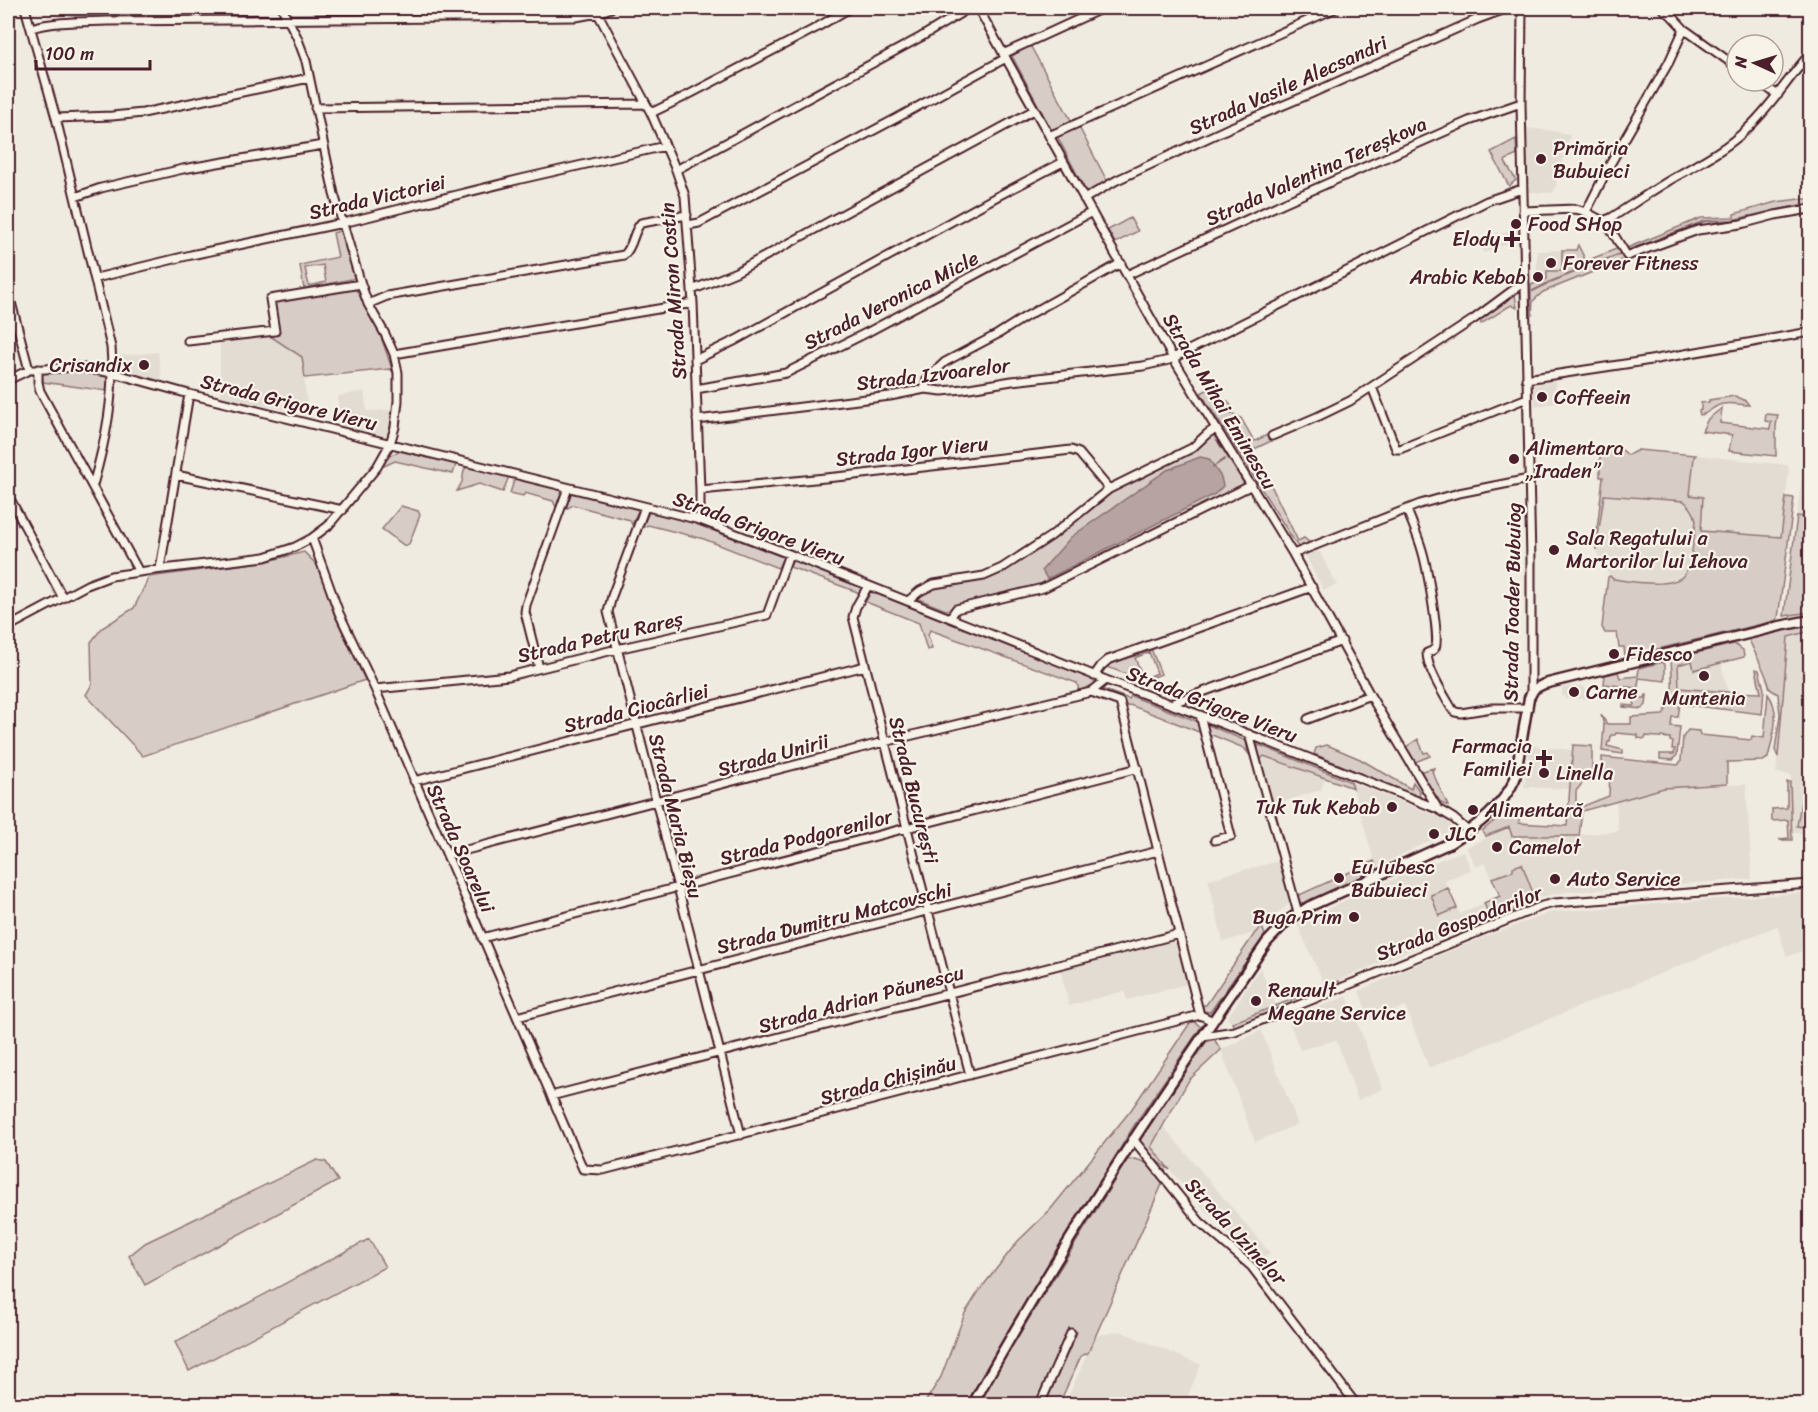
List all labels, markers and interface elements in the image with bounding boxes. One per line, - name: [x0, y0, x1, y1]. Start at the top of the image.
- street label: Strada Vasile Alecsandri: [1183, 25, 1395, 145]
- scale bar: [36, 33, 150, 71]
- north arrow: [1725, 33, 1785, 93]
- text: 100 m: [45, 38, 94, 70]
- text: N: [1726, 55, 1755, 70]
- street label: Strada Valentina Tereșkova: [1200, 107, 1433, 236]
- place label: Primăria Bubuieci: [1553, 131, 1631, 189]
- marker: Primăria Bubuieci: [1534, 152, 1548, 166]
- street label: Strada Victoriei: [305, 164, 450, 230]
- street label: Strada Miron Costin: [650, 201, 697, 381]
- place label: Food SHop: [1528, 207, 1623, 242]
- marker: Food SHop: [1509, 217, 1523, 231]
- place label: Elody: [1452, 222, 1501, 257]
- marker: Elody: [1505, 232, 1519, 246]
- street label: Strada Veronica Micle: [797, 241, 985, 360]
- place label: Forever Fitness: [1563, 246, 1699, 281]
- marker: Forever Fitness: [1544, 256, 1558, 270]
- place label: Arabic Kebab: [1409, 260, 1526, 295]
- marker: Arabic Kebab: [1531, 270, 1545, 284]
- street label: Strada Mihai Eminescu: [1153, 306, 1287, 497]
- place label: Crisandix: [49, 348, 133, 383]
- street label: Strada Izvoarelor: [854, 348, 1014, 401]
- marker: Crisandix: [137, 358, 151, 372]
- street label: Strada Grigore Vieru: [197, 364, 381, 441]
- place label: Coffeein: [1554, 380, 1631, 415]
- marker: Coffeein: [1535, 390, 1549, 404]
- street label: Strada Igor Vieru: [834, 426, 990, 477]
- place label: Alimentara „Iraden”: [1525, 431, 1624, 489]
- marker: Alimentara „Iraden”: [1507, 452, 1521, 466]
- street label: Strada Grigore Vieru: [668, 481, 850, 576]
- street label: Strada Toader Bubuiog: [1493, 502, 1532, 702]
- place label: Sala Regatului a Martorilor lui Iehova: [1566, 521, 1748, 579]
- marker: Sala Regatului a Martorilor lui Iehova: [1547, 543, 1561, 557]
- street label: Strada Petru Rareș: [514, 601, 687, 674]
- place label: Fidesco: [1626, 637, 1692, 672]
- marker: Fidesco: [1607, 647, 1621, 661]
- street label: Strada Grigore Vieru: [1121, 656, 1303, 753]
- marker: Muntenia: [1697, 669, 1711, 683]
- street label: Strada Ciocârliei: [560, 673, 714, 743]
- place label: Carne: [1586, 675, 1638, 710]
- place label: Muntenia: [1662, 681, 1746, 716]
- marker: Carne: [1567, 685, 1581, 699]
- street label: Strada București: [878, 713, 949, 868]
- street label: Strada Unirii: [713, 723, 834, 787]
- place label: Farmacia Familiei: [1452, 729, 1533, 787]
- street label: Strada Maria Bieșu: [638, 730, 713, 903]
- marker: Farmacia Familiei: [1537, 751, 1551, 765]
- place label: Linella: [1556, 756, 1613, 791]
- marker: Linella: [1537, 766, 1551, 780]
- street label: Strada Soarelui: [416, 778, 505, 920]
- place label: Tuk Tuk Kebab: [1255, 790, 1380, 825]
- place label: Alimentară: [1484, 793, 1584, 828]
- street label: Strada Podgorenilor: [716, 799, 897, 876]
- marker: Tuk Tuk Kebab: [1385, 800, 1399, 814]
- marker: Alimentară: [1466, 803, 1480, 817]
- place label: JLC: [1445, 817, 1477, 852]
- marker: JLC: [1427, 827, 1441, 841]
- place label: Camelot: [1509, 830, 1582, 865]
- marker: Camelot: [1490, 840, 1504, 854]
- place label: Eu Iubesc Bubuieci: [1351, 850, 1435, 908]
- place label: Auto Service: [1566, 862, 1680, 897]
- marker: Eu Iubesc Bubuieci: [1332, 871, 1346, 885]
- street label: Strada Dumitru Matcovschi: [713, 872, 957, 965]
- marker: Auto Service: [1548, 872, 1562, 886]
- street label: Strada Gospodarilor: [1371, 875, 1548, 971]
- place label: Buga Prim: [1253, 900, 1342, 935]
- marker: Buga Prim: [1347, 910, 1361, 924]
- street label: Strada Adrian Păunescu: [754, 955, 968, 1044]
- place label: Renault Megane Service: [1268, 973, 1406, 1031]
- marker: Renault Megane Service: [1249, 994, 1263, 1008]
- street label: Strada Chișinău: [816, 1045, 961, 1116]
- street label: Strada Uzinelor: [1176, 1169, 1297, 1295]

